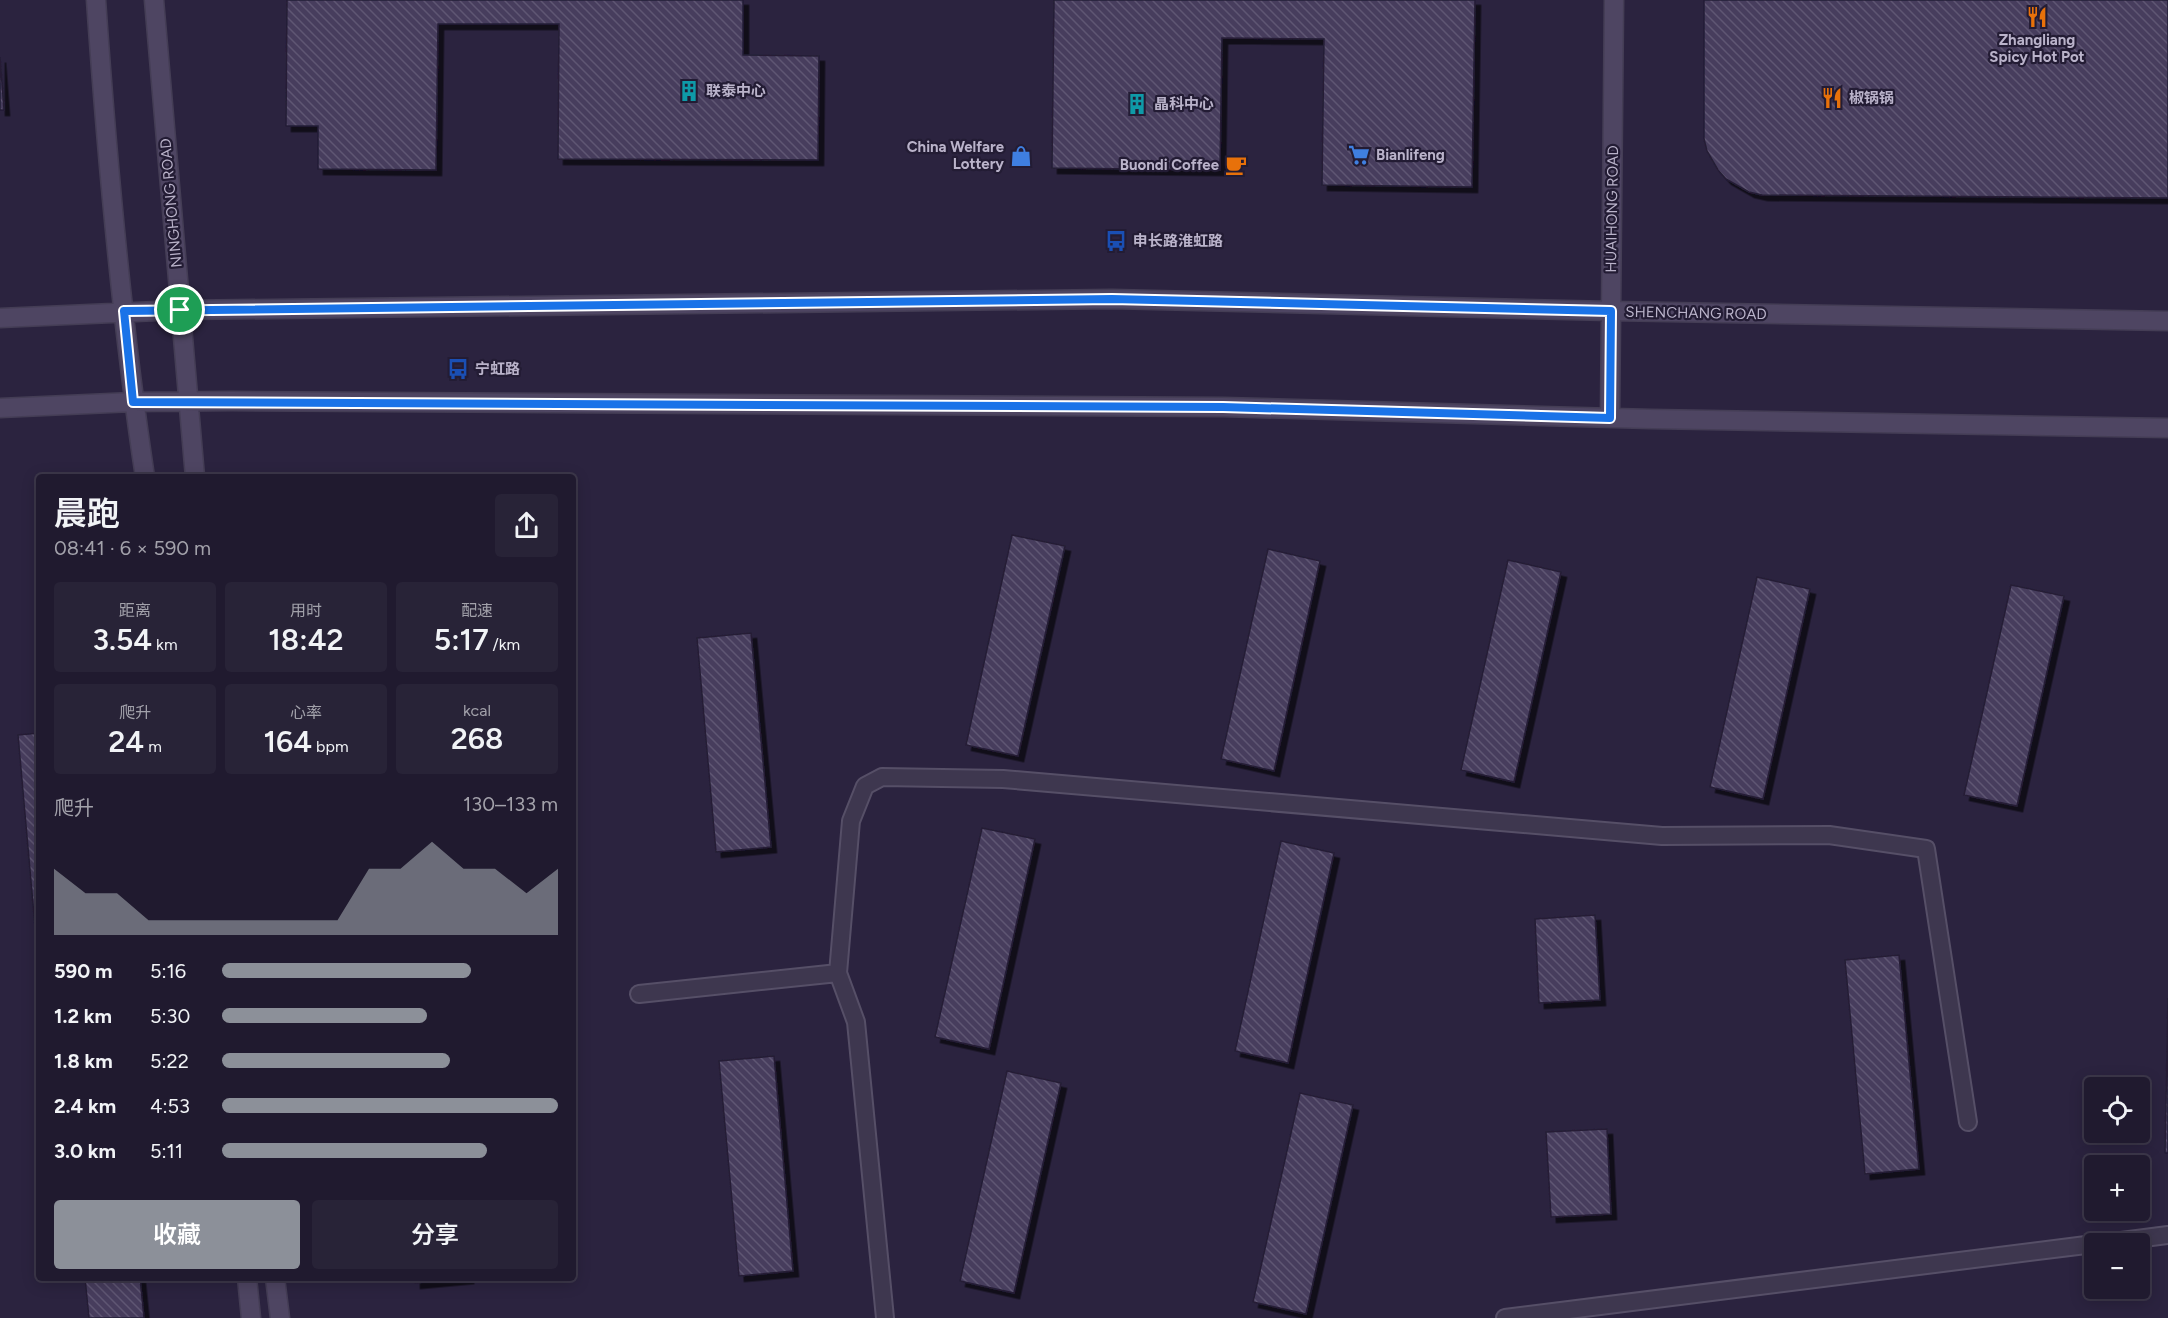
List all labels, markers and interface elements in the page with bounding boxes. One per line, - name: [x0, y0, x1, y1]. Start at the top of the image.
- restaurant icon: Zhangliang Spicy Hot Pot: [2025, 5, 2049, 29]
- place label: Zhangliang Spicy Hot Pot: [1989, 31, 2085, 66]
- building icon: 联泰中心: [677, 79, 701, 103]
- place label: 联泰中心: [706, 82, 766, 100]
- restaurant icon: 椒锅锅: [1820, 86, 1844, 110]
- place label: 椒锅锅: [1849, 89, 1894, 107]
- building icon: 晶科中心: [1125, 92, 1149, 116]
- place label: 晶科中心: [1154, 95, 1214, 113]
- street label: NINGHONG ROAD: [156, 138, 186, 268]
- place label: China Welfare Lottery: [907, 138, 1005, 173]
- supermarket icon: Bianlifeng: [1347, 143, 1371, 167]
- shop icon: China Welfare Lottery: [1009, 144, 1033, 168]
- street label: HUAIHONG ROAD: [1602, 145, 1622, 273]
- place label: Bianlifeng: [1376, 146, 1445, 164]
- cafe icon: Buondi Coffee: [1224, 153, 1248, 177]
- place label: Buondi Coffee: [1120, 156, 1220, 174]
- bus stop icon: 申长路淮虹路: [1104, 229, 1128, 253]
- place label: 申长路淮虹路: [1133, 232, 1223, 250]
- pin: [154, 284, 205, 335]
- icon: arrive: [163, 293, 196, 326]
- street label: SHENCHANG ROAD: [1625, 303, 1767, 323]
- bus stop icon: 宁虹路: [446, 357, 470, 381]
- place label: 宁虹路: [475, 360, 520, 378]
- text: 晨跑: [54, 494, 120, 533]
- button: share: [495, 494, 558, 557]
- text: 08:41 · 6 × 590 m: [54, 536, 211, 560]
- text: 距离: [119, 601, 151, 620]
- text: 用时: [290, 601, 322, 620]
- text: 配速: [461, 601, 493, 620]
- text: 3.54: [93, 621, 152, 658]
- text: 18:42: [268, 621, 344, 658]
- text: 5:17: [434, 621, 489, 658]
- text: km: [152, 635, 178, 654]
- text: /km: [489, 635, 520, 654]
- text: kcal: [463, 701, 491, 720]
- text: 爬升: [119, 703, 151, 722]
- text: 心率: [290, 703, 322, 722]
- text: 268: [451, 720, 503, 757]
- text: 24: [108, 723, 144, 760]
- text: 164: [263, 723, 312, 760]
- text: m: [144, 737, 162, 756]
- text: bpm: [312, 737, 349, 756]
- text: 130–133 m: [463, 792, 558, 816]
- text: 爬升: [54, 796, 94, 820]
- text: 590 m: [54, 959, 112, 983]
- text: 5:16: [150, 959, 186, 983]
- text: 1.2 km: [54, 1004, 112, 1028]
- text: 5:30: [150, 1004, 190, 1028]
- text: 1.8 km: [54, 1049, 113, 1073]
- text: 5:22: [150, 1049, 189, 1073]
- map controls: [2084, 1077, 2150, 1299]
- button: locate: [2084, 1077, 2150, 1143]
- text: 2.4 km: [54, 1094, 116, 1118]
- text: 4:53: [150, 1094, 190, 1118]
- text: 3.0 km: [54, 1139, 116, 1163]
- text: 5:11: [150, 1139, 183, 1163]
- button: +: [2084, 1155, 2150, 1221]
- button: 收藏: [54, 1200, 300, 1269]
- button: 分享: [312, 1200, 558, 1269]
- button: −: [2084, 1233, 2150, 1299]

